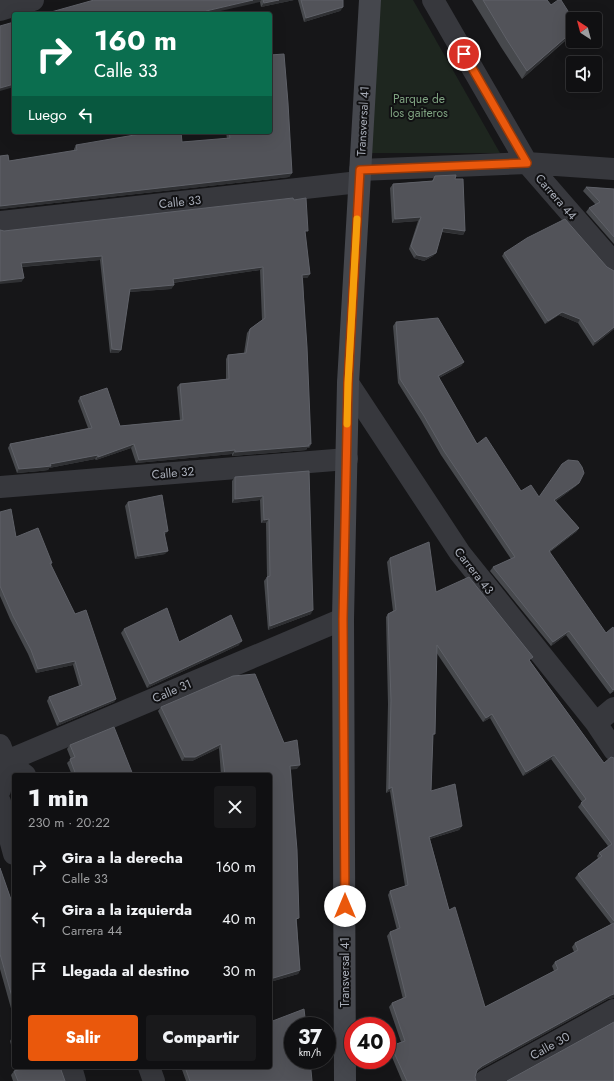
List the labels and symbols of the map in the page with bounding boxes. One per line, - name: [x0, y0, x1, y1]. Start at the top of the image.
- north arrow: [566, 12, 602, 48]
- pin: [447, 37, 481, 71]
- street label: Transversal 41: [352, 85, 374, 157]
- park label: Parque de los gaiteros: [390, 90, 448, 122]
- street label: Carrera 44: [531, 170, 581, 224]
- street label: Calle 33: [158, 191, 202, 213]
- street label: Calle 32: [151, 462, 195, 484]
- street label: Carrera 43: [450, 544, 498, 599]
- street label: Calle 31: [149, 675, 195, 707]
- position arrow: [324, 885, 366, 927]
- street label: Transversal 41: [336, 937, 354, 1007]
- speed limit sign: 40: [344, 1017, 396, 1069]
- street label: Calle 30: [527, 1028, 573, 1064]

